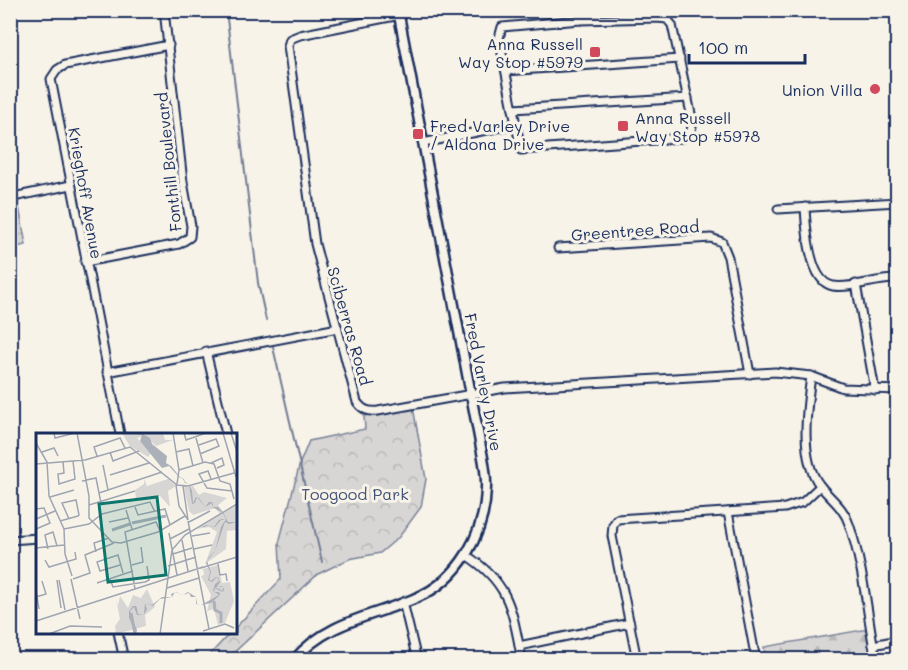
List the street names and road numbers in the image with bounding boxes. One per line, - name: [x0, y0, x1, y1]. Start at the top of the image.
- street label: Fonthill Boulevard: [150, 91, 186, 233]
- street label: Krieghoff Avenue: [64, 126, 108, 260]
- street label: Greentree Road: [570, 215, 700, 245]
- street label: Sciberras Road: [323, 264, 377, 388]
- street label: Fred Varley Drive: [460, 311, 508, 453]

